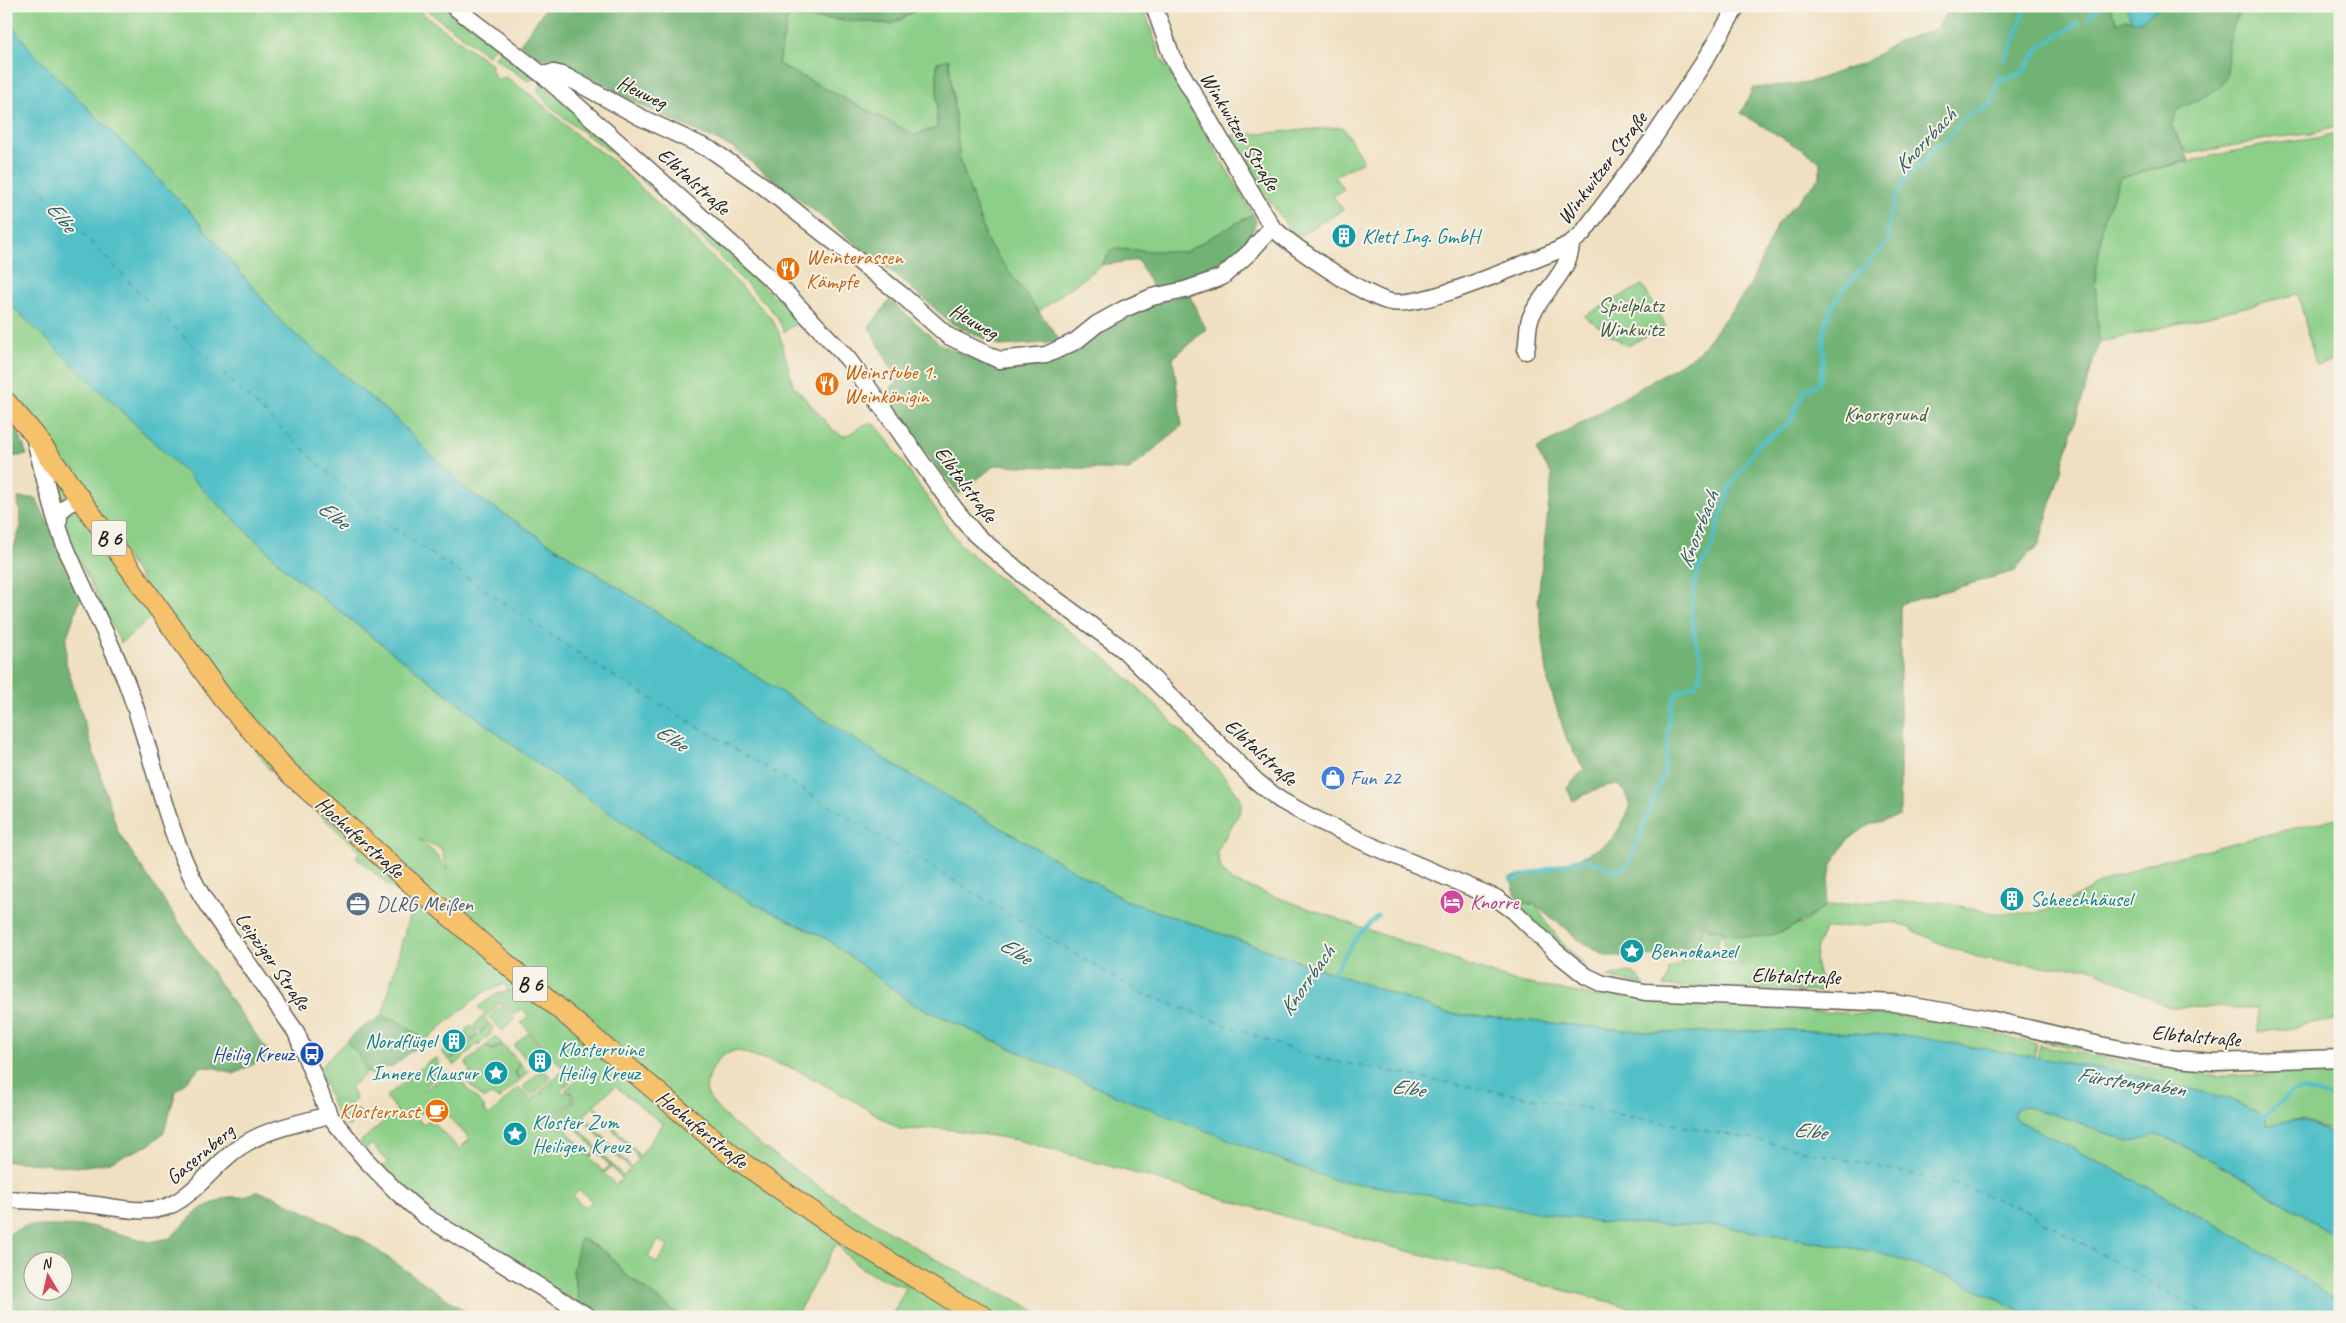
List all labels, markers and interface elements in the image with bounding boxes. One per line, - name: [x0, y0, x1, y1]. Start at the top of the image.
- street label: Winkwitzer Straße: [1194, 67, 1287, 197]
- street label: Heuweg: [613, 69, 672, 116]
- water label: Knorrbach: [1887, 101, 1964, 179]
- street label: Winkwitzer Straße: [1551, 105, 1654, 229]
- street label: Elbtalstraße: [652, 142, 737, 222]
- water label: Elbe: [40, 195, 85, 241]
- building icon: Klett Ing. GmbH: [1331, 223, 1357, 249]
- place label: Klett Ing. GmbH: [1362, 223, 1483, 249]
- place label: Weinterassen Kämpfe: [806, 244, 904, 294]
- restaurant icon: Weinterassen Kämpfe: [775, 256, 801, 282]
- park label: Spielplatz Winkwitz: [1598, 292, 1666, 342]
- street label: Heuweg: [945, 297, 1004, 346]
- place label: Weinstube 1. Weinkönigin: [844, 359, 937, 409]
- restaurant icon: Weinstube 1. Weinkönigin: [814, 371, 840, 397]
- park label: Knorrgrund: [1844, 401, 1930, 427]
- street label: Elbtalstraße: [929, 441, 1004, 529]
- water label: Knorrbach: [1671, 485, 1726, 572]
- water label: Elbe: [312, 494, 358, 538]
- road number: B 6: [92, 520, 126, 556]
- street label: Elbtalstraße: [1219, 713, 1304, 793]
- water label: Elbe: [650, 717, 696, 760]
- shop icon: Fun 22: [1320, 765, 1346, 791]
- place label: Fun 22: [1350, 765, 1402, 791]
- street label: Hochuferstraße: [310, 790, 411, 885]
- building icon: Scheechhäusel: [1999, 886, 2025, 912]
- place label: Scheechhäusel: [2030, 886, 2135, 912]
- hotel icon: Knorre: [1439, 889, 1465, 915]
- place label: Knorre: [1470, 889, 1520, 915]
- office icon: DLRG Meißen: [345, 891, 371, 917]
- place label: DLRG Meißen: [376, 891, 473, 917]
- street label: Leipziger Straße: [230, 907, 317, 1017]
- water label: Elbe: [994, 930, 1040, 973]
- water label: Knorrbach: [1272, 938, 1342, 1021]
- place icon: Bennokanzel: [1619, 938, 1645, 964]
- place label: Bennokanzel: [1650, 938, 1740, 964]
- street label: Elbtalstraße: [1751, 961, 1843, 991]
- road number: B 6: [512, 966, 548, 1002]
- street label: Elbtalstraße: [2151, 1019, 2244, 1053]
- place label: Nordflügel: [365, 1028, 439, 1054]
- building icon: Nordflügel: [441, 1028, 467, 1054]
- place label: Klosterruine Heilig Kreuz: [558, 1036, 645, 1086]
- place label: Heilig Kreuz: [212, 1041, 296, 1067]
- bus stop icon: Heilig Kreuz: [299, 1041, 325, 1067]
- building icon: Klosterruine Heilig Kreuz: [527, 1048, 553, 1074]
- place label: Innere Klausur: [372, 1060, 479, 1086]
- place icon: Innere Klausur: [483, 1060, 509, 1086]
- water label: Fürstengraben: [2075, 1061, 2189, 1104]
- water label: Elbe: [1390, 1072, 1430, 1105]
- street label: Hochuferstraße: [651, 1084, 755, 1175]
- place label: Klosterrast: [340, 1098, 422, 1124]
- cafe icon: Klosterrast: [424, 1098, 450, 1124]
- place label: Kloster Zum Heiligen Kreuz: [532, 1109, 632, 1159]
- water label: Elbe: [1792, 1115, 1831, 1147]
- street label: Gasernberg: [160, 1117, 241, 1190]
- place icon: Kloster Zum Heiligen Kreuz: [502, 1121, 528, 1147]
- north arrow: [22, 1250, 72, 1300]
- text: N: [40, 1254, 54, 1273]

